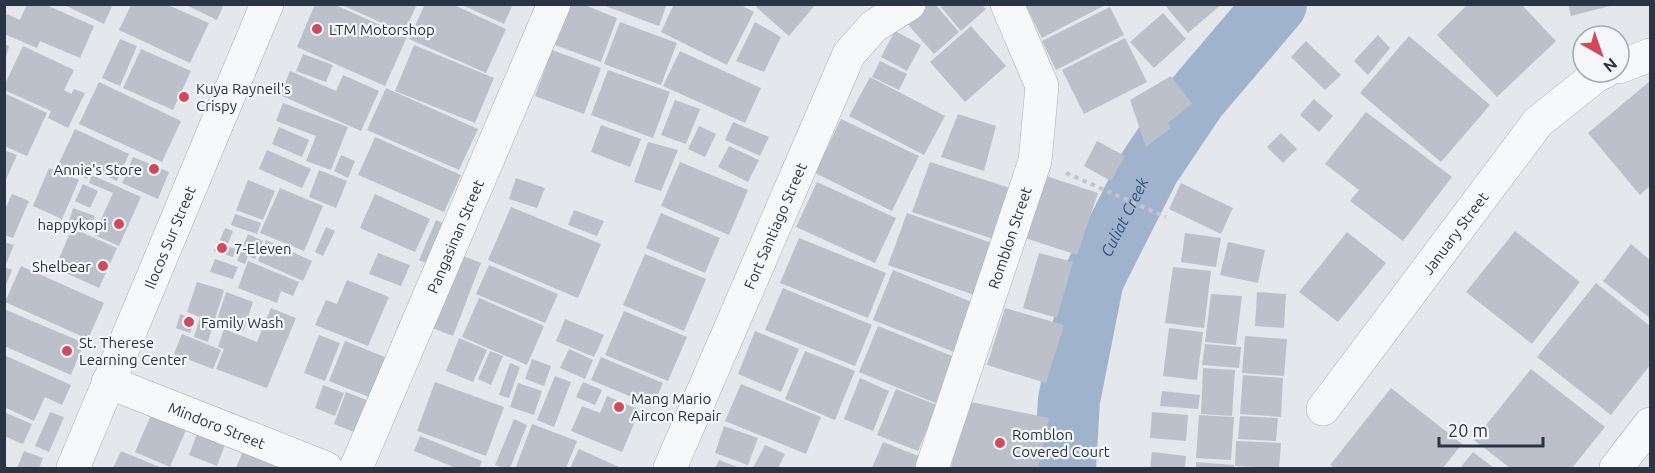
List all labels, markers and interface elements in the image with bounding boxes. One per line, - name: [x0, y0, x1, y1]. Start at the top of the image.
- place label: LTM Motorshop: [329, 21, 435, 38]
- marker: LTM Motorshop: [310, 22, 324, 36]
- north arrow: [1571, 24, 1631, 84]
- text: N: [1600, 55, 1621, 76]
- place label: Kuya Rayneil's Crispy: [196, 80, 291, 114]
- marker: Kuya Rayneil's Crispy: [177, 90, 191, 104]
- street label: Fort Santiago Street: [740, 160, 810, 291]
- place label: Annie's Store: [53, 161, 142, 178]
- marker: Annie's Store: [147, 162, 161, 176]
- water label: Culiat Creek: [1097, 174, 1152, 259]
- street label: Pangasinan Street: [423, 177, 487, 296]
- street label: Ilocos Sur Street: [140, 183, 198, 291]
- street label: Romblon Street: [984, 184, 1034, 291]
- street label: January Street: [1419, 188, 1491, 277]
- place label: happykopi: [38, 216, 107, 233]
- marker: happykopi: [112, 217, 126, 231]
- place label: 7-Eleven: [234, 240, 292, 257]
- marker: 7-Eleven: [215, 241, 229, 255]
- place label: Shelbear: [32, 258, 91, 275]
- marker: Shelbear: [96, 259, 110, 273]
- place label: Family Wash: [201, 314, 284, 331]
- marker: Family Wash: [182, 315, 196, 329]
- place label: St. Therese Learning Center: [79, 334, 187, 368]
- marker: St. Therese Learning Center: [60, 344, 74, 358]
- place label: Mang Mario Aircon Repair: [631, 390, 721, 424]
- street label: Mindoro Street: [166, 398, 268, 452]
- marker: Mang Mario Aircon Repair: [612, 400, 626, 414]
- scale bar: [1439, 410, 1542, 448]
- text: 20 m: [1448, 420, 1488, 440]
- place label: Romblon Covered Court: [1012, 426, 1110, 460]
- marker: Romblon Covered Court: [993, 436, 1007, 450]

